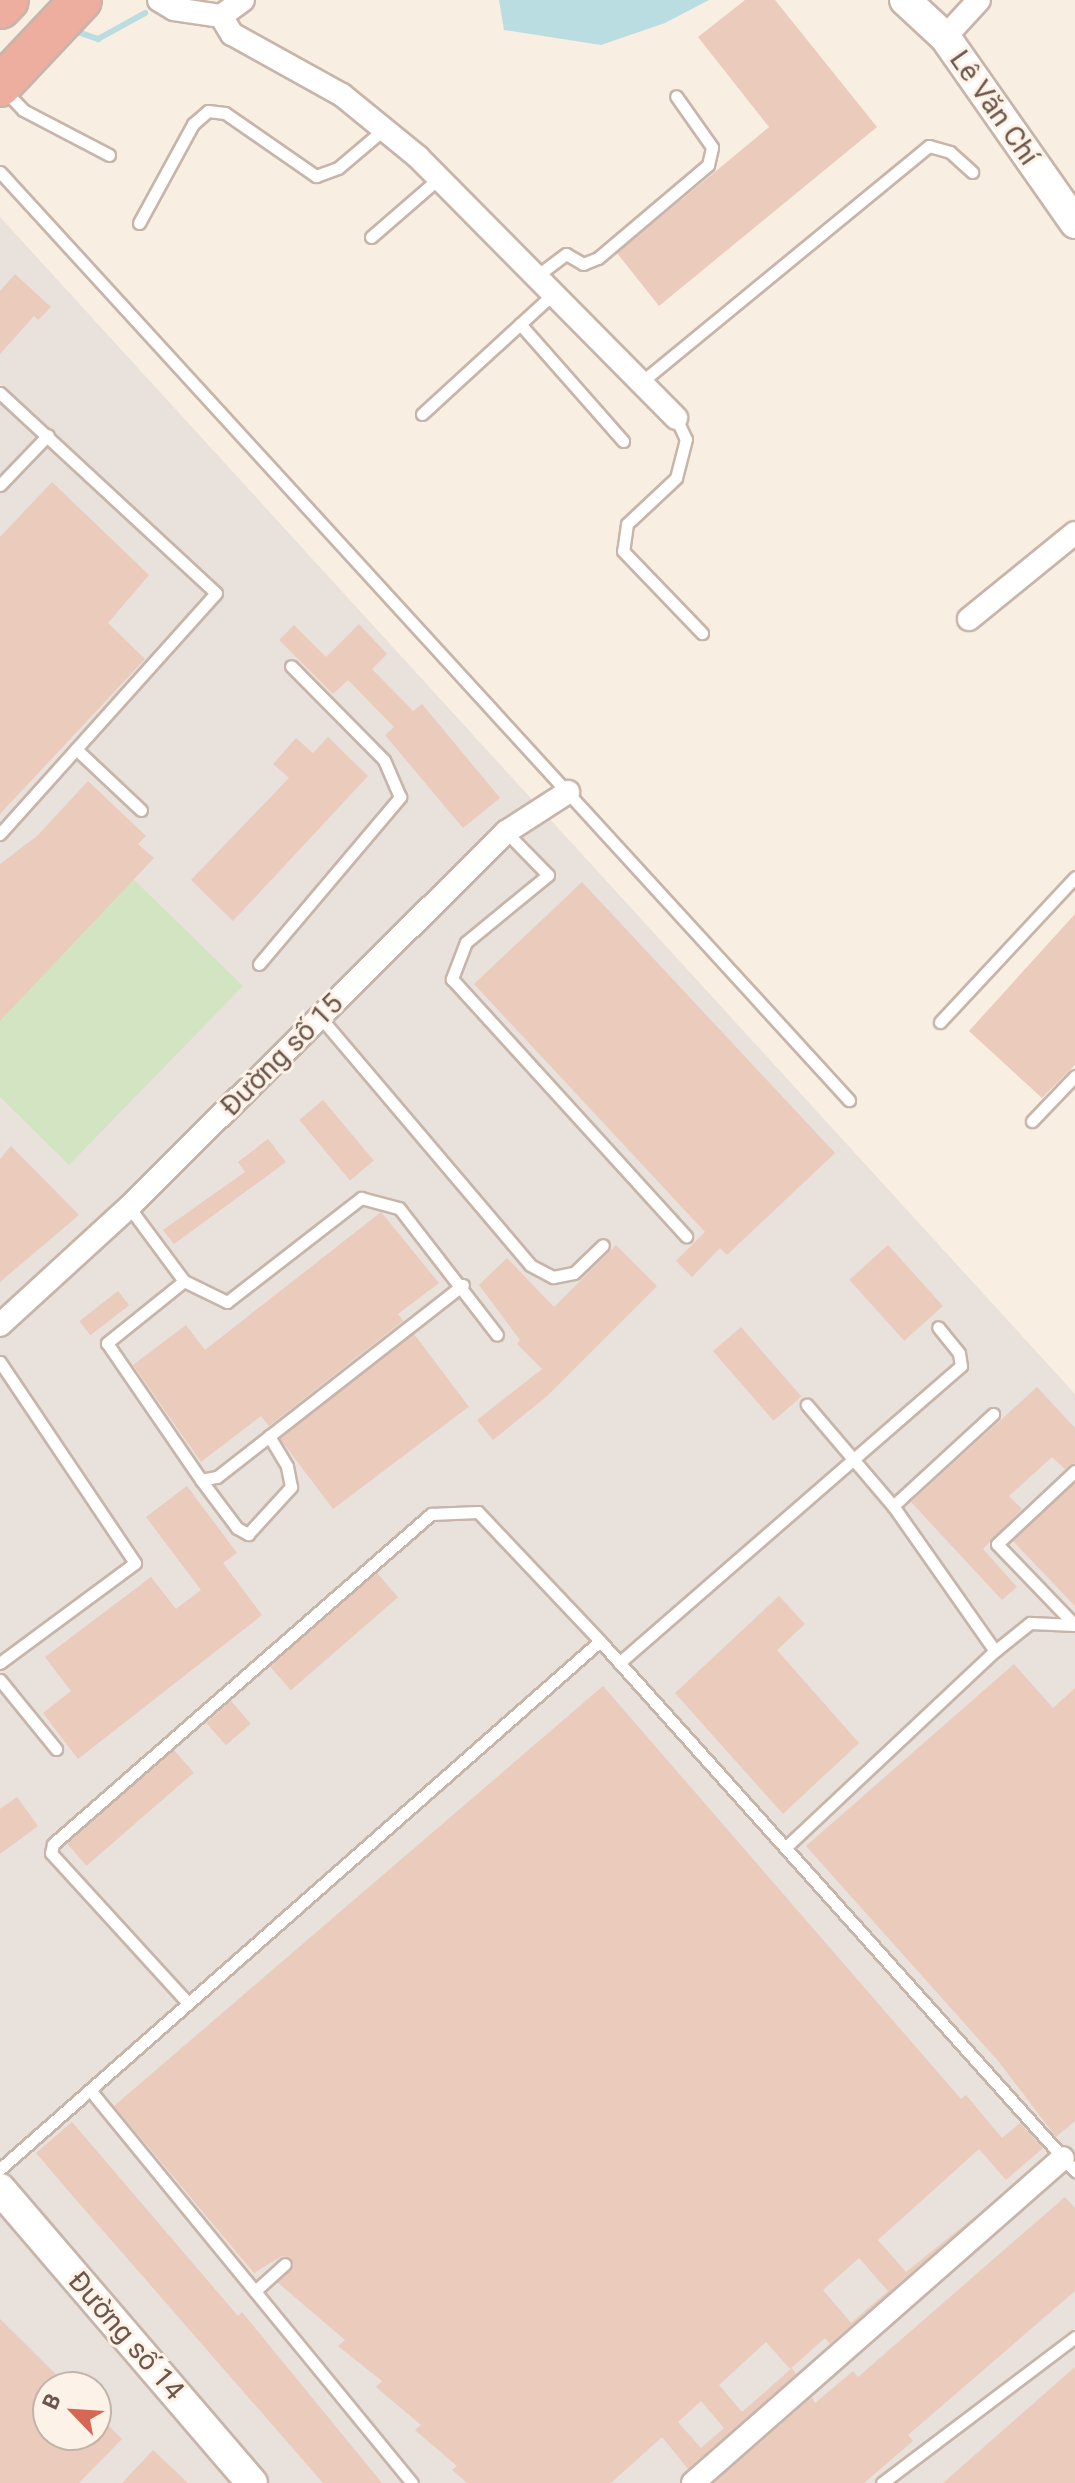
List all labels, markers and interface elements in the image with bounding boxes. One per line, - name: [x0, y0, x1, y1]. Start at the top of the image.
- street label: Lê Văn Chí: [942, 44, 1046, 172]
- street label: Đường số 15: [214, 987, 350, 1123]
- street label: Đường số 14: [61, 2265, 191, 2407]
- north arrow: [32, 2371, 112, 2451]
- text: B: [37, 2390, 66, 2413]

